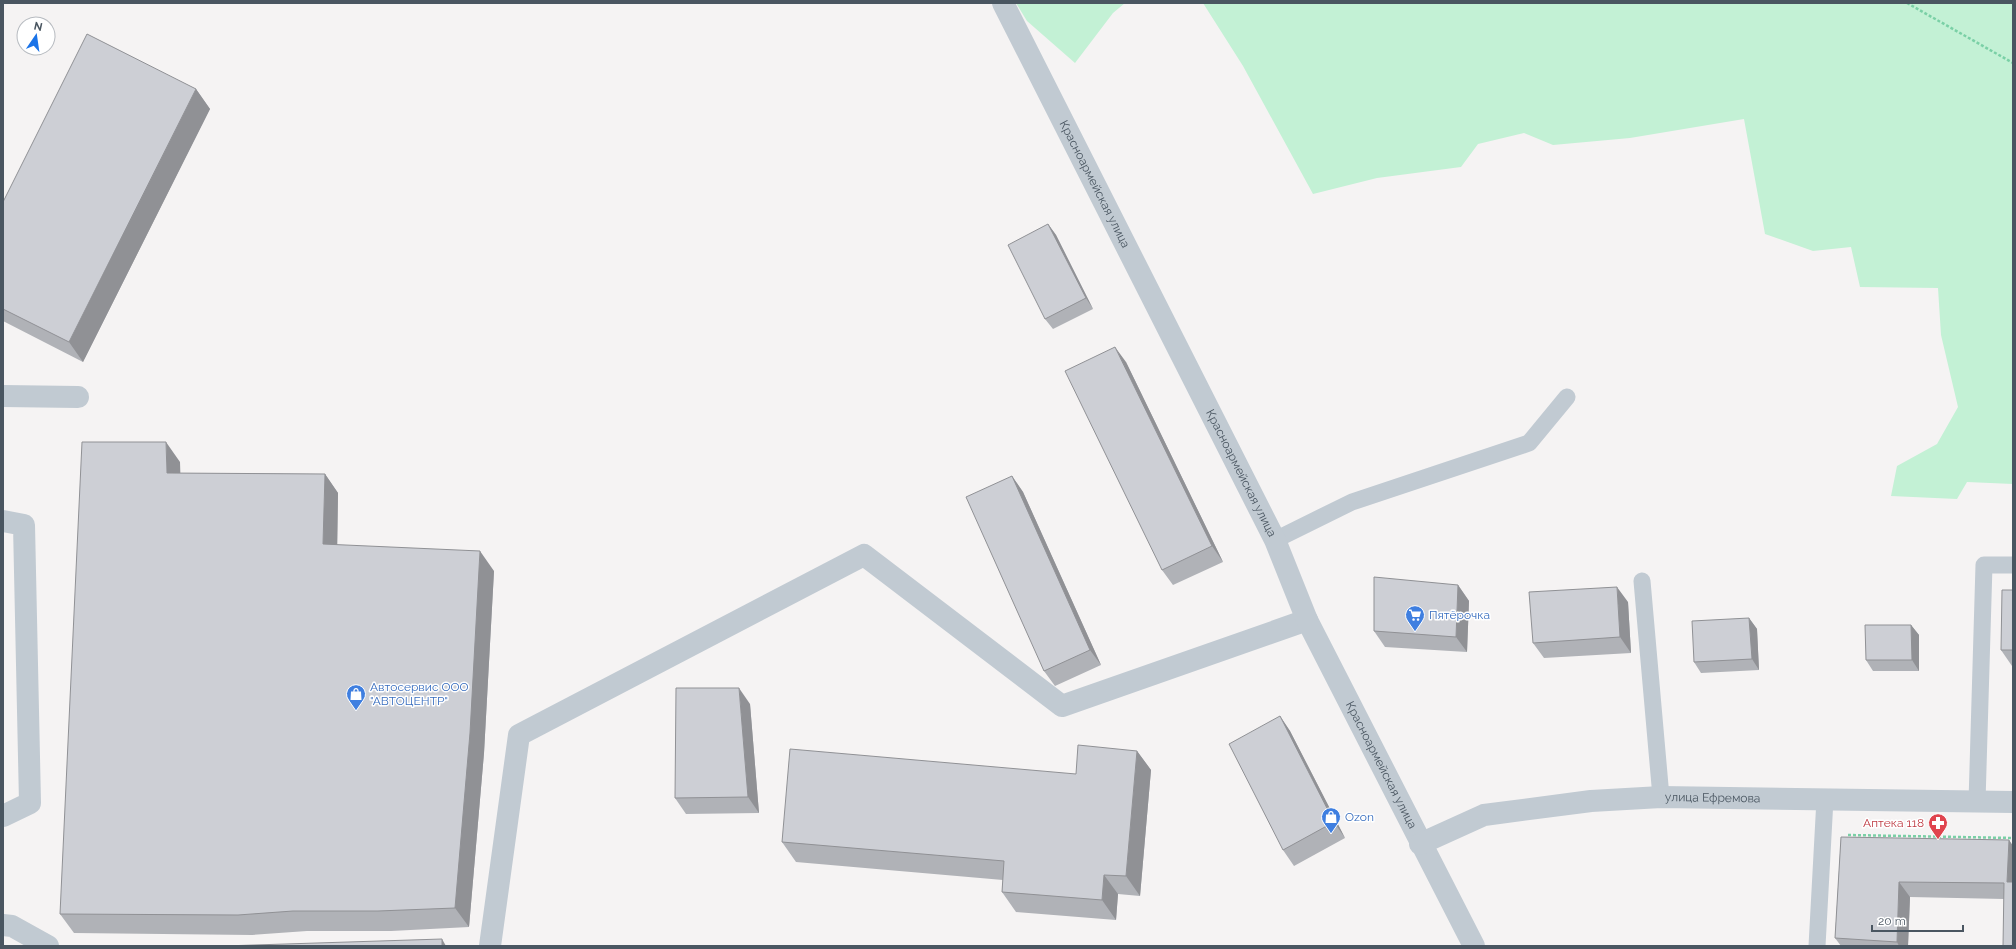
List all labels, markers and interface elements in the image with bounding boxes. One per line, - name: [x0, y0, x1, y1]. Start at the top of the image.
- north arrow: [16, 16, 56, 56]
- text: N: [33, 19, 44, 34]
- street label: Красноармейская улица: [1057, 118, 1133, 250]
- street label: Красноармейская улица: [1203, 407, 1279, 539]
- supermarket icon: Пятёрочка: [1404, 604, 1426, 632]
- place label: Пятёрочка: [1429, 608, 1490, 622]
- place label: Автосервис ООО "АВТОЦЕНТР": [370, 680, 469, 708]
- shop icon: Автосервис ООО "АВТОЦЕНТР": [345, 683, 367, 711]
- street label: Красноармейская улица: [1343, 699, 1420, 831]
- street label: улица Ефремова: [1665, 790, 1761, 805]
- shop icon: Ozon: [1320, 806, 1342, 834]
- place label: Ozon: [1345, 810, 1374, 824]
- pharmacy icon: Аптека 118: [1927, 812, 1949, 840]
- place label: Аптека 118: [1863, 816, 1924, 830]
- scale bar: [1872, 907, 1963, 933]
- text: 20 m: [1878, 914, 1906, 928]

